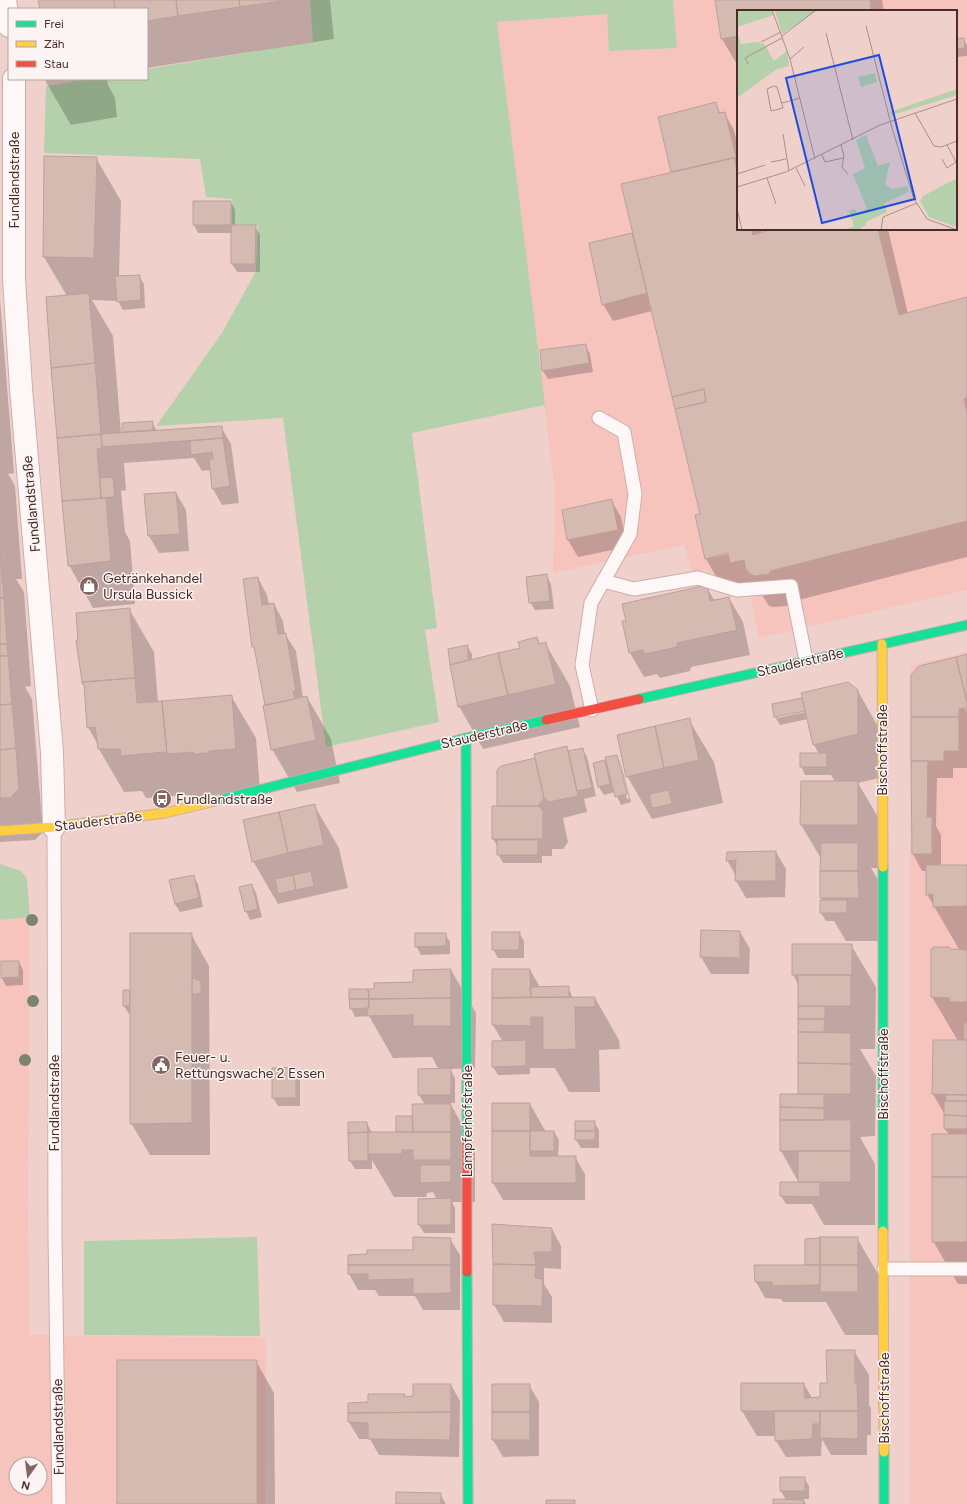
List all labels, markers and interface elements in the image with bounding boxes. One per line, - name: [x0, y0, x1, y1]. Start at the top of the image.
- legend: [8, 8, 148, 80]
- inset map: [737, 10, 957, 230]
- text: Frei: [44, 17, 64, 31]
- text: Zäh: [44, 37, 65, 51]
- text: Stau: [44, 57, 69, 71]
- street label: Fundlandstraße: [6, 131, 23, 228]
- street label: Fundlandstraße: [19, 455, 44, 553]
- place label: Getränkehandel Ursula Bussick: [103, 570, 202, 603]
- shop icon: Getränkehandel Ursula Bussick: [78, 575, 100, 597]
- street label: Stauderstraße: [755, 644, 846, 681]
- street label: Bischoffstraße: [874, 704, 891, 796]
- street label: Stauderstraße: [439, 716, 530, 753]
- bus stop icon: Fundlandstraße: [151, 788, 173, 810]
- place label: Fundlandstraße: [176, 791, 273, 808]
- street label: Stauderstraße: [53, 808, 143, 835]
- street label: Bischoffstraße: [875, 1028, 892, 1120]
- place label: Feuer- u. Rettungswache 2 Essen: [175, 1049, 325, 1082]
- street label: Fundlandstraße: [46, 1054, 63, 1151]
- public building icon: Feuer- u. Rettungswache 2 Essen: [150, 1054, 172, 1076]
- street label: Lampferhofstraße: [459, 1064, 476, 1177]
- street label: Bischoffstraße: [876, 1352, 893, 1444]
- street label: Fundlandstraße: [49, 1378, 68, 1476]
- north arrow: [8, 1456, 48, 1496]
- text: N: [20, 1478, 31, 1493]

